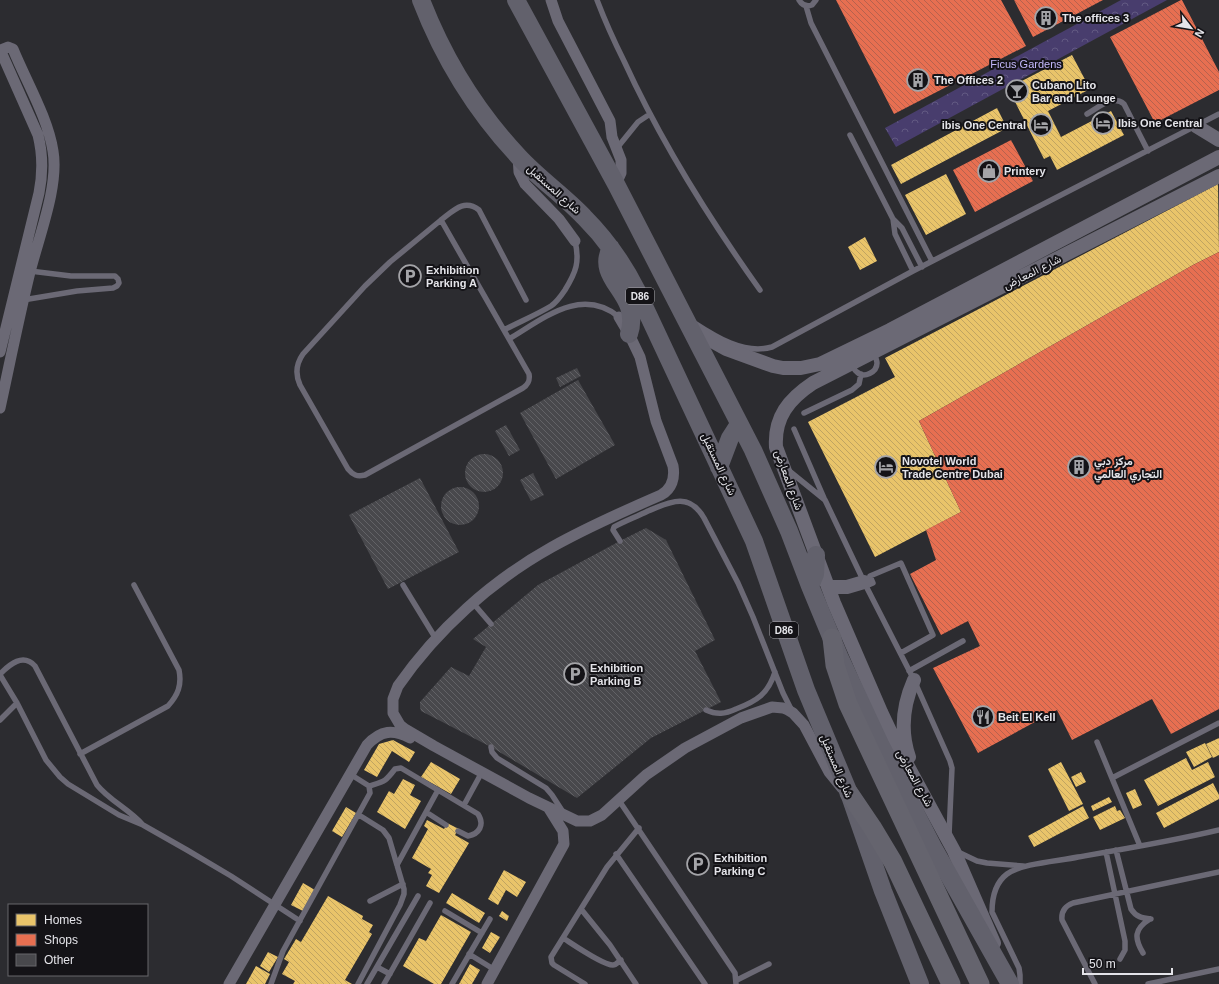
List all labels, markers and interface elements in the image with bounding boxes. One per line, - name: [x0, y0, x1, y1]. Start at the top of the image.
- building icon: The offices 3: [1033, 5, 1059, 31]
- north arrow: [1171, 8, 1211, 48]
- place label: The offices 3: [1062, 12, 1129, 24]
- text: N: [1192, 27, 1207, 40]
- park label: Ficus Gardens: [990, 58, 1062, 70]
- building icon: The Offices 2: [905, 67, 931, 93]
- place label: The Offices 2: [934, 74, 1003, 86]
- bar icon: Cubano Lito Bar and Lounge: [1004, 78, 1030, 104]
- place label: Cubano Lito Bar and Lounge: [1032, 79, 1116, 104]
- hotel icon: Ibis One Central: [1090, 110, 1116, 136]
- hotel icon: ibis One Central: [1028, 112, 1054, 138]
- place label: Ibis One Central: [1118, 117, 1202, 129]
- place label: ibis One Central: [942, 119, 1026, 131]
- shop icon: Printery: [976, 158, 1002, 184]
- street label: شارع المستقبل: [524, 162, 583, 218]
- place label: Printery: [1004, 165, 1046, 177]
- street label: شارع المعارض: [1001, 252, 1064, 293]
- parking icon: Exhibition Parking A: [397, 263, 423, 289]
- place label: Exhibition Parking A: [426, 264, 479, 289]
- road number: D86: [626, 288, 654, 304]
- street label: شارع المستقبل: [698, 431, 739, 498]
- street label: شارع المعارض: [771, 448, 806, 513]
- hotel icon: Novotel World Trade Centre Dubai: [873, 454, 899, 480]
- building icon: مركز دبي التجاري العالمي: [1066, 454, 1092, 480]
- place label: Novotel World Trade Centre Dubai: [902, 455, 1003, 480]
- place label: مركز دبي التجاري العالمي: [1094, 455, 1162, 483]
- road number: D86: [770, 622, 798, 638]
- parking icon: Exhibition Parking B: [562, 661, 588, 687]
- place label: Exhibition Parking B: [590, 662, 643, 687]
- restaurant icon: Beit El Kell: [970, 704, 996, 730]
- place label: Beit El Kell: [998, 711, 1055, 723]
- street label: شارع المستقبل: [816, 733, 856, 800]
- street label: شارع المعارض: [893, 748, 936, 810]
- parking icon: Exhibition Parking C: [685, 851, 711, 877]
- place label: Exhibition Parking C: [714, 852, 767, 877]
- legend: [8, 904, 148, 976]
- text: Homes: [44, 913, 82, 927]
- text: Shops: [44, 933, 78, 947]
- scale bar: [1083, 950, 1172, 976]
- text: Other: [44, 953, 74, 967]
- text: 50 m: [1089, 957, 1116, 971]

